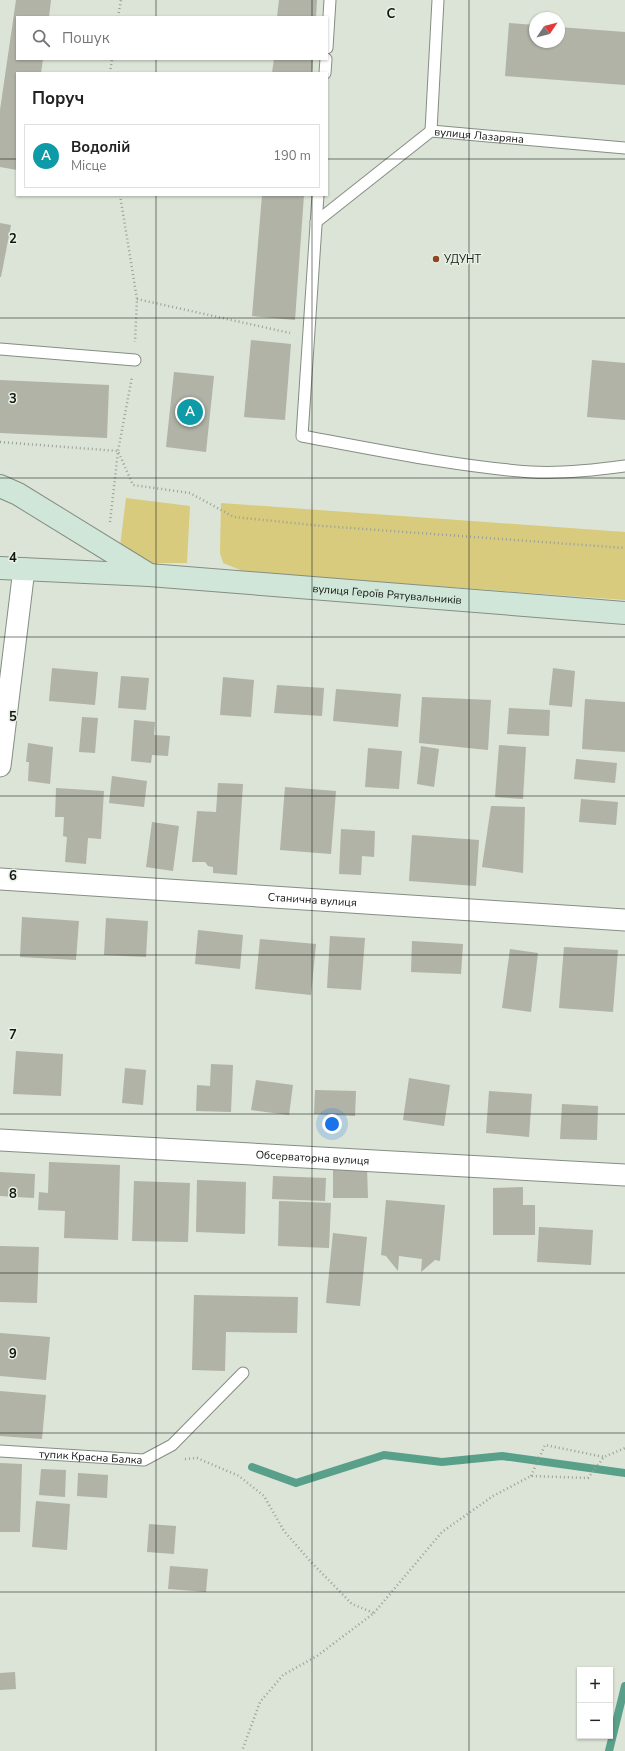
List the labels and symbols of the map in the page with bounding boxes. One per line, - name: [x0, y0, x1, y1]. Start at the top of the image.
- text: C: [387, 5, 396, 23]
- north arrow: [529, 12, 565, 48]
- street label: вулиця Лазаряна: [434, 124, 525, 147]
- text: 2: [9, 230, 17, 248]
- place label: УДУНТ: [443, 252, 481, 267]
- marker: УДУНТ: [431, 254, 441, 264]
- text: 3: [9, 390, 17, 408]
- pin: A: [177, 397, 203, 427]
- text: 4: [9, 549, 17, 567]
- street label: вулиця Героїв Рятувальників: [312, 581, 462, 607]
- text: 5: [9, 708, 17, 726]
- text: 6: [9, 867, 17, 885]
- street label: Станична вулиця: [267, 889, 357, 910]
- text: 7: [9, 1026, 17, 1044]
- your location: [322, 1114, 342, 1134]
- street label: Обсерваторна вулиця: [255, 1147, 370, 1168]
- text: 8: [9, 1185, 17, 1203]
- text: 9: [9, 1345, 17, 1363]
- street label: тупик Красна Балка: [39, 1446, 143, 1467]

